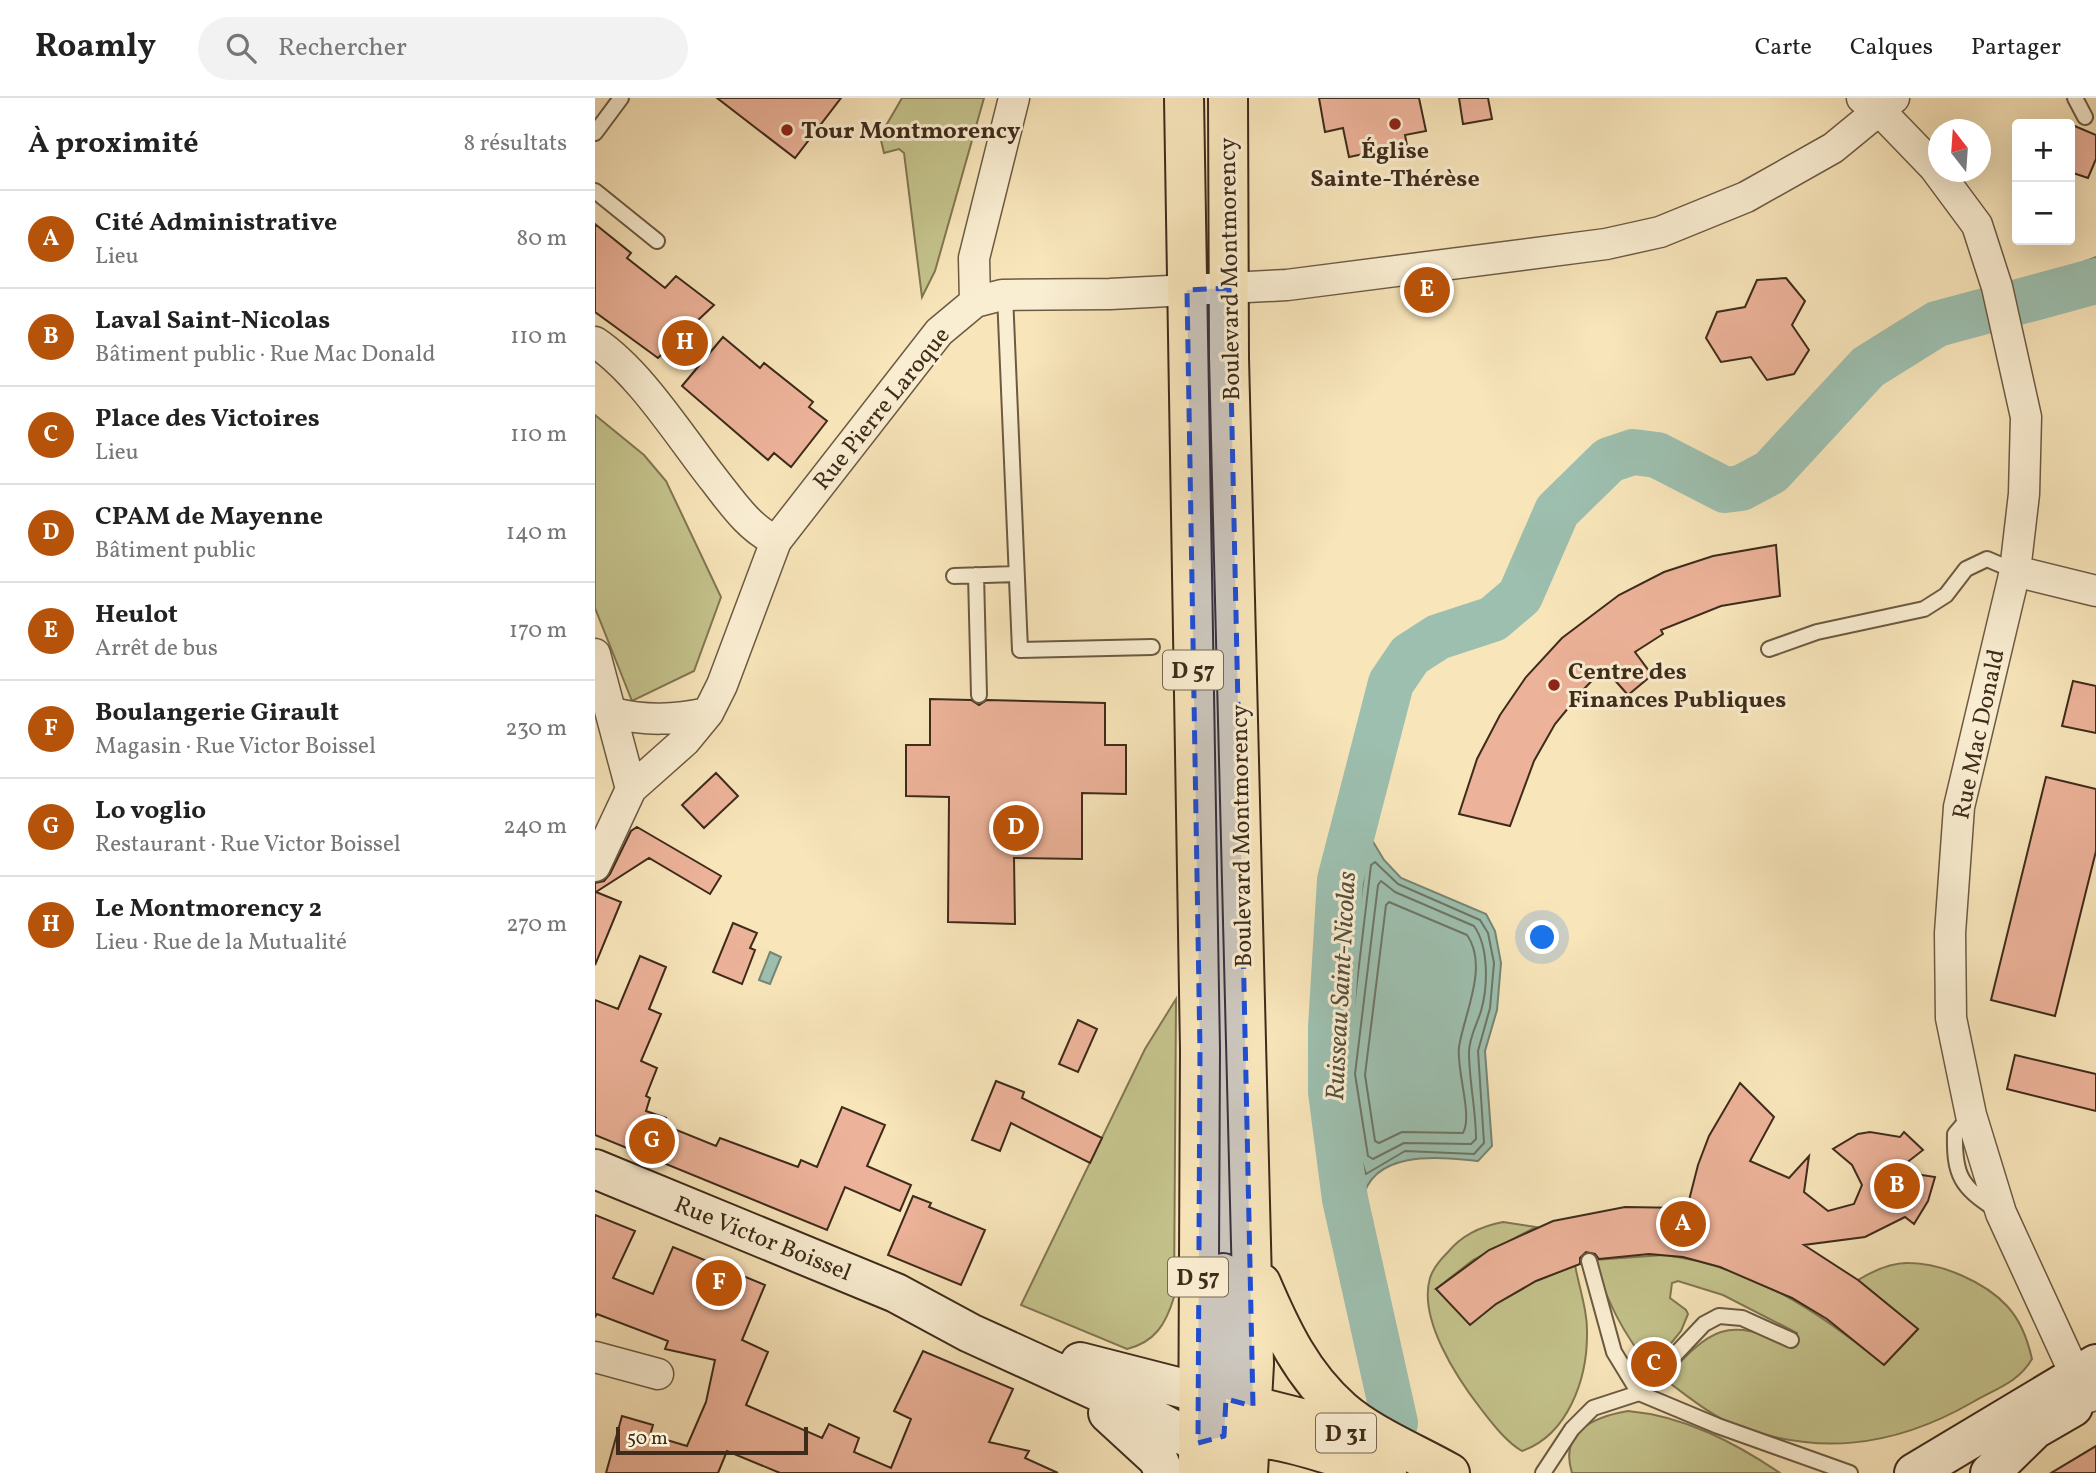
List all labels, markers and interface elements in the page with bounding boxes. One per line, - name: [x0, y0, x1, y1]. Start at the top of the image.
- search box: [198, 17, 688, 80]
- text: Roamly: [35, 25, 156, 71]
- icon: search: [222, 29, 260, 67]
- text: Rechercher: [278, 30, 407, 66]
- text: Carte: [1755, 31, 1812, 65]
- text: Calques: [1850, 31, 1933, 65]
- text: Partager: [1971, 31, 2061, 65]
- place label: Tour Montmorency: [801, 115, 1021, 149]
- marker: Église Sainte-Thérèse: [1387, 116, 1403, 132]
- north arrow: [1928, 119, 1991, 182]
- map controls: [2012, 119, 2075, 245]
- button: +: [2012, 119, 2075, 182]
- marker: Tour Montmorency: [779, 122, 795, 138]
- text: À proximité: [28, 123, 199, 165]
- text: 8 résultats: [463, 128, 567, 160]
- place label: Église Sainte-Thérèse: [1310, 135, 1480, 197]
- street label: Boulevard Montmorency: [1212, 137, 1250, 401]
- button: −: [2012, 182, 2075, 245]
- text: Cité Administrative: [95, 205, 337, 241]
- text: A: [43, 223, 59, 255]
- text: 80 m: [517, 223, 567, 255]
- text: Lieu: [95, 241, 139, 273]
- pin: E: [1404, 264, 1450, 316]
- text: Laval Saint-Nicolas: [95, 303, 330, 339]
- pin: H: [662, 317, 708, 369]
- street label: Rue Pierre Laroque: [806, 320, 959, 498]
- text: B: [43, 321, 59, 353]
- text: 110 m: [510, 321, 567, 353]
- text: Bâtiment public · Rue Mac Donald: [95, 339, 435, 371]
- text: Place des Victoires: [95, 401, 320, 437]
- text: C: [44, 419, 58, 451]
- text: 110 m: [510, 419, 567, 451]
- text: Lieu: [95, 437, 139, 469]
- text: CPAM de Mayenne: [95, 499, 323, 535]
- text: D: [43, 517, 59, 549]
- text: 140 m: [506, 517, 567, 549]
- text: Bâtiment public: [95, 535, 256, 567]
- text: Heulot: [95, 597, 178, 633]
- text: E: [44, 615, 58, 647]
- text: 170 m: [509, 615, 567, 647]
- text: Arrêt de bus: [95, 633, 218, 665]
- street label: Rue Mac Donald: [1945, 646, 2015, 823]
- road number: D 57: [1163, 650, 1223, 690]
- place label: Centre des Finances Publiques: [1568, 656, 1786, 718]
- marker: Centre des Finances Publiques: [1546, 677, 1562, 693]
- text: Boulangerie Girault: [95, 695, 339, 731]
- street label: Boulevard Montmorency: [1224, 704, 1262, 968]
- text: F: [44, 713, 58, 745]
- text: 230 m: [505, 713, 567, 745]
- text: Magasin · Rue Victor Boissel: [95, 731, 376, 763]
- text: Lo voglio: [95, 793, 206, 829]
- pin: D: [993, 802, 1039, 854]
- text: G: [43, 811, 59, 843]
- text: 240 m: [503, 811, 567, 843]
- text: Restaurant · Rue Victor Boissel: [95, 829, 401, 861]
- water label: Ruisseau Saint-Nicolas: [1318, 870, 1366, 1102]
- text: Le Montmorency 2: [95, 891, 322, 927]
- text: H: [42, 909, 60, 941]
- text: 270 m: [506, 909, 567, 941]
- your location: [1525, 920, 1559, 954]
- text: Lieu · Rue de la Mutualité: [95, 927, 347, 959]
- pin: G: [629, 1115, 675, 1167]
- pin: B: [1874, 1160, 1920, 1212]
- street label: Rue Victor Boissel: [669, 1189, 856, 1291]
- pin: A: [1660, 1198, 1706, 1250]
- pin: F: [696, 1257, 742, 1309]
- road number: D 57: [1168, 1258, 1228, 1296]
- pin: C: [1631, 1338, 1677, 1390]
- road number: D 31: [1316, 1414, 1376, 1452]
- scale bar: [616, 1424, 809, 1456]
- text: 50 m: [627, 1426, 668, 1452]

